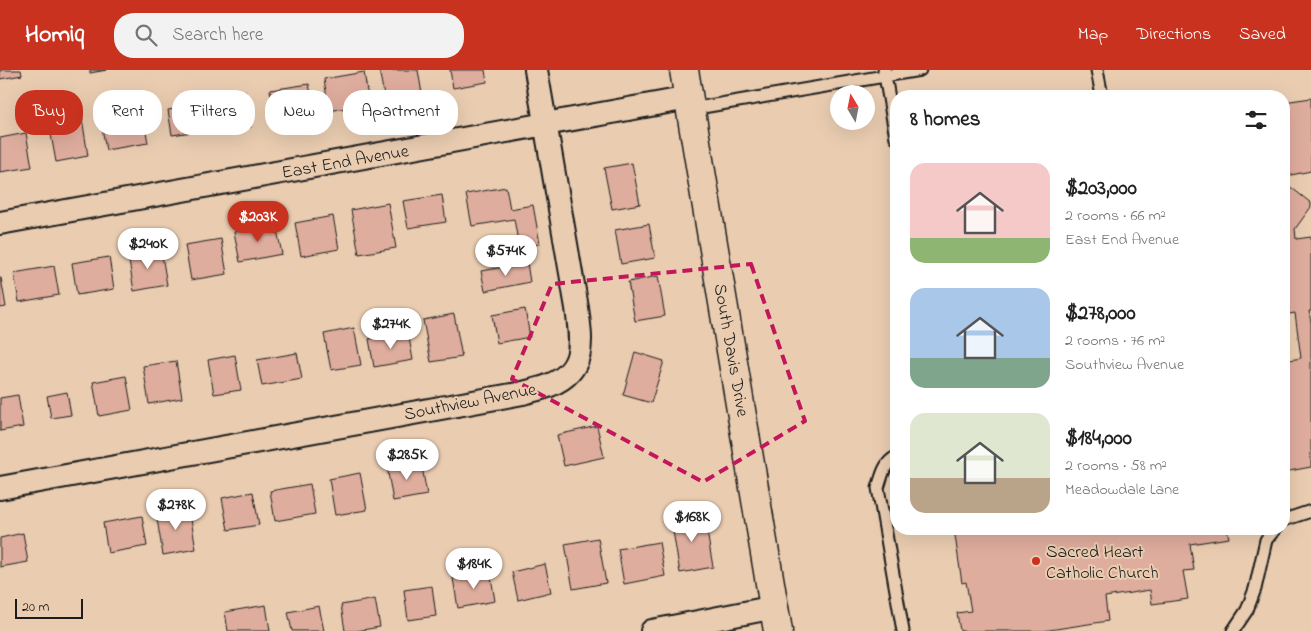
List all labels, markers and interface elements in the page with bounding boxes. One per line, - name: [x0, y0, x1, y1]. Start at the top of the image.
- search box: [114, 13, 464, 58]
- text: Homiq: [25, 18, 84, 53]
- icon: search: [132, 21, 160, 49]
- text: Search here: [172, 22, 263, 49]
- text: Map: [1078, 22, 1108, 48]
- text: Directions: [1136, 22, 1211, 48]
- text: Saved: [1239, 22, 1286, 48]
- north arrow: [830, 85, 875, 130]
- map controls: [830, 85, 875, 130]
- chip: Buy: [15, 90, 83, 135]
- chip: Rent: [93, 90, 162, 135]
- chip: Filters: [172, 90, 255, 135]
- chip: New: [265, 90, 333, 135]
- chip: Apartment: [343, 90, 458, 135]
- text: 8 homes: [910, 105, 980, 135]
- icon: filters: [1242, 106, 1270, 134]
- street label: East End Avenue: [280, 139, 412, 187]
- text: $203,000: [1065, 174, 1137, 204]
- icon: home: [950, 183, 1010, 243]
- pin: $203K: [223, 200, 293, 243]
- text: 2 rooms · 66 m²: [1065, 204, 1166, 228]
- text: $203K: [239, 205, 277, 229]
- pin: $240K: [113, 228, 183, 270]
- text: East End Avenue: [1065, 228, 1179, 252]
- text: $240K: [129, 232, 167, 256]
- pin: $574K: [471, 234, 541, 277]
- text: $574K: [486, 239, 526, 263]
- street label: South Davis Drive: [706, 282, 755, 420]
- text: $278,000: [1065, 299, 1136, 329]
- pin: $274K: [356, 308, 426, 350]
- icon: home: [950, 308, 1010, 368]
- text: $274K: [372, 312, 410, 336]
- text: 2 rooms · 76 m²: [1065, 329, 1165, 353]
- text: Southview Avenue: [1065, 353, 1184, 377]
- street label: Southview Avenue: [402, 377, 540, 429]
- text: $184,000: [1065, 424, 1132, 454]
- icon: home: [950, 433, 1010, 493]
- pin: $285K: [372, 438, 442, 481]
- text: $285K: [387, 443, 427, 467]
- text: 2 rooms · 58 m²: [1065, 454, 1167, 478]
- text: Meadowdale Lane: [1065, 478, 1179, 502]
- pin: $278K: [141, 488, 211, 531]
- text: $278K: [157, 493, 195, 517]
- pin: $168K: [657, 500, 727, 543]
- text: $168K: [674, 505, 710, 529]
- place label: Sacred Heart Catholic Church: [1046, 540, 1159, 587]
- pin: $184K: [439, 548, 509, 590]
- text: $184K: [456, 552, 492, 576]
- marker: Sacred Heart Catholic Church: [1030, 555, 1042, 567]
- scale bar: [15, 596, 82, 619]
- text: 20 m: [22, 597, 49, 618]

